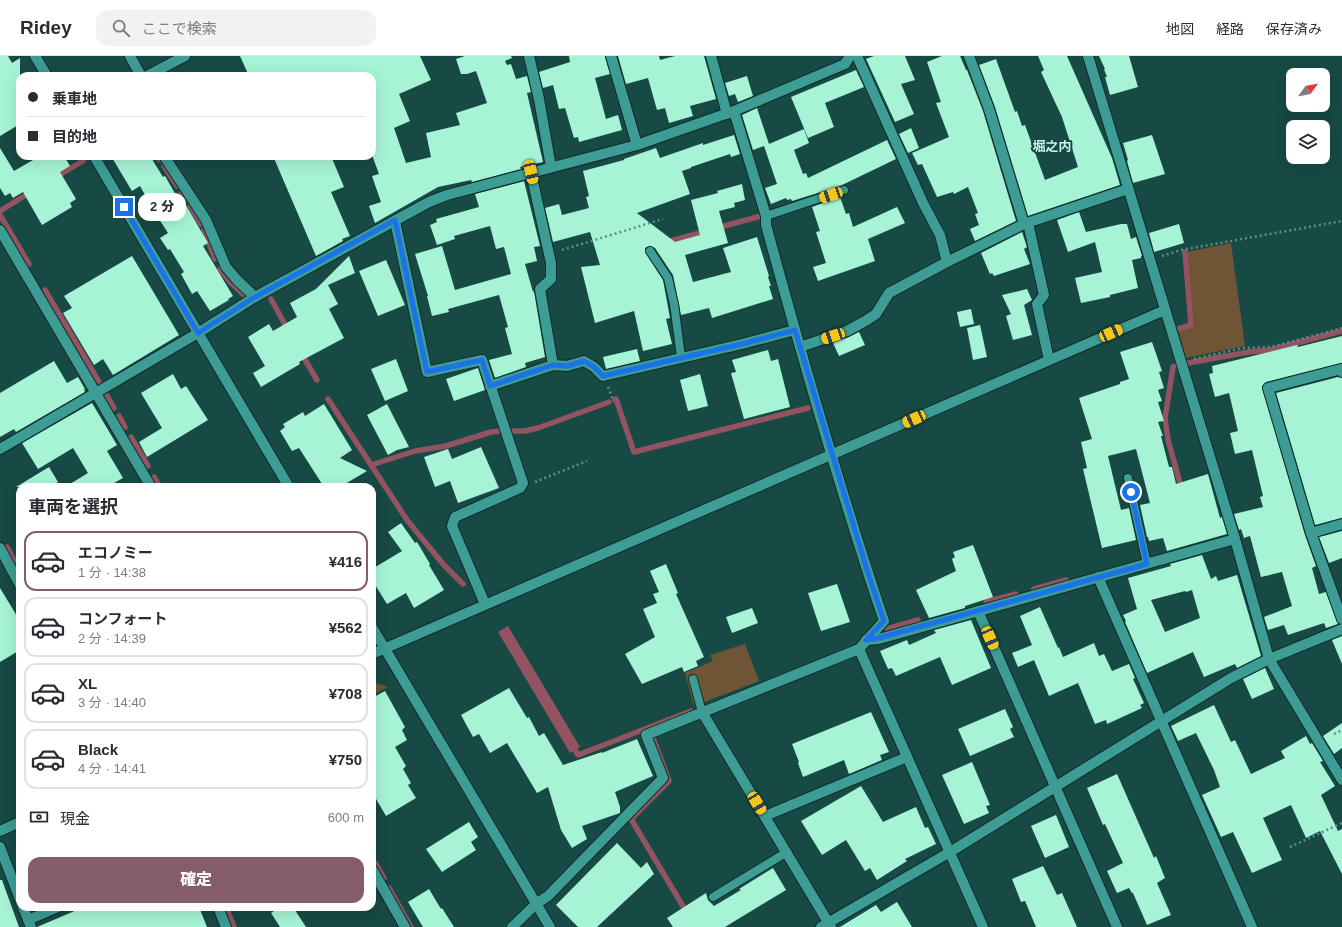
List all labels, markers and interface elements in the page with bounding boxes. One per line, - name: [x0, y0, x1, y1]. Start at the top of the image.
- search box: [96, 10, 376, 46]
- text: Ridey: [20, 17, 72, 38]
- icon: search: [110, 17, 132, 39]
- text: ここで検索: [142, 20, 217, 37]
- text: 地図: [1166, 21, 1194, 37]
- text: 経路: [1216, 21, 1244, 37]
- text: 保存済み: [1266, 21, 1322, 37]
- north arrow: [1286, 68, 1330, 112]
- map controls: [1286, 68, 1330, 164]
- text: 乗車地: [52, 90, 97, 107]
- button: layers: [1286, 120, 1330, 164]
- text: 目的地: [52, 128, 97, 145]
- district label: 堀之内: [1032, 139, 1072, 154]
- car: [522, 159, 540, 185]
- car: [818, 186, 844, 204]
- callout: 2 分: [138, 193, 186, 221]
- route end: [115, 198, 133, 216]
- text: 2 分: [150, 199, 174, 214]
- car: [1098, 323, 1124, 343]
- car: [820, 327, 846, 345]
- car: [901, 409, 927, 429]
- route start: [1122, 483, 1140, 501]
- text: 車両を選択: [28, 497, 118, 517]
- icon: car: [30, 543, 66, 579]
- text: エコノミー: [78, 544, 153, 561]
- text: ¥416: [329, 553, 362, 570]
- text: 1 分 · 14:38: [78, 565, 146, 580]
- icon: car: [30, 609, 66, 645]
- text: コンフォート: [78, 610, 168, 627]
- text: ¥562: [329, 619, 362, 636]
- car: [980, 625, 1000, 651]
- text: 2 分 · 14:39: [78, 631, 146, 646]
- icon: car: [30, 675, 66, 711]
- text: XL: [78, 675, 97, 692]
- text: ¥708: [329, 685, 362, 702]
- text: 3 分 · 14:40: [78, 695, 146, 710]
- icon: car: [30, 741, 66, 777]
- text: Black: [78, 741, 118, 758]
- text: ¥750: [329, 751, 362, 768]
- text: 4 分 · 14:41: [78, 761, 146, 776]
- car: [746, 790, 768, 816]
- icon: cash: [28, 806, 50, 828]
- text: 現金: [60, 810, 90, 827]
- text: 600 m: [328, 810, 364, 825]
- button: 確定: [28, 857, 364, 903]

